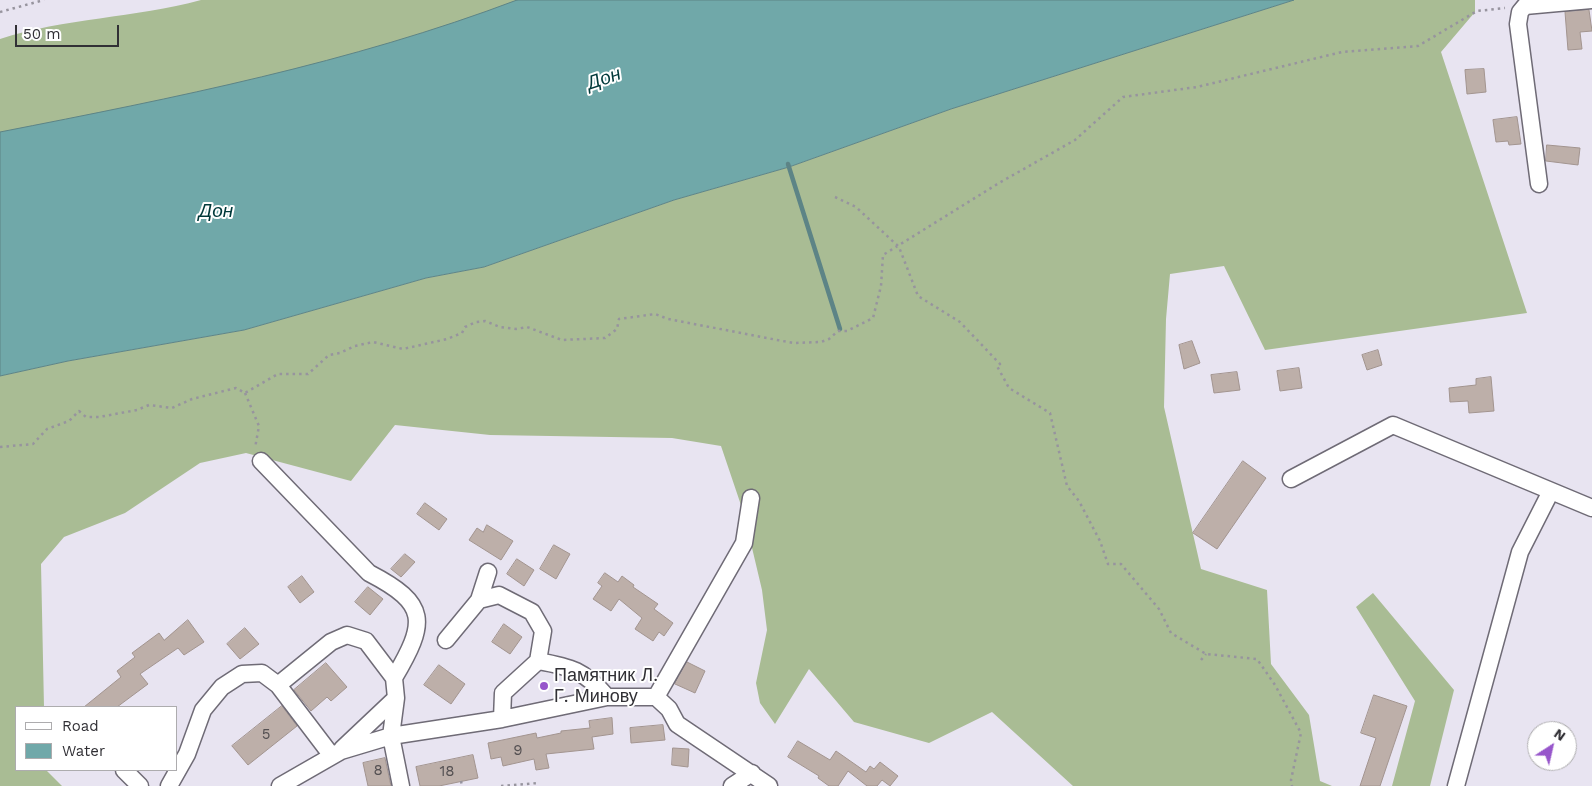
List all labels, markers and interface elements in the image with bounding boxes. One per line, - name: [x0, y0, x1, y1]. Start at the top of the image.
- scale bar: [18, 15, 121, 47]
- text: 50 m: [23, 25, 60, 43]
- water label: Дон: [584, 63, 624, 95]
- water label: Дон: [199, 200, 233, 222]
- place label: Памятник Л. Г. Минову: [554, 665, 658, 708]
- marker: Памятник Л. Г. Минову: [538, 680, 550, 692]
- legend: [15, 706, 178, 771]
- text: Road: [62, 717, 99, 735]
- north arrow: [1527, 721, 1577, 771]
- text: N: [1551, 725, 1569, 744]
- house number: 5: [262, 726, 270, 744]
- text: Water: [62, 742, 105, 760]
- house number: 9: [513, 742, 523, 760]
- house number: 8: [373, 762, 383, 780]
- house number: 18: [439, 763, 455, 781]

